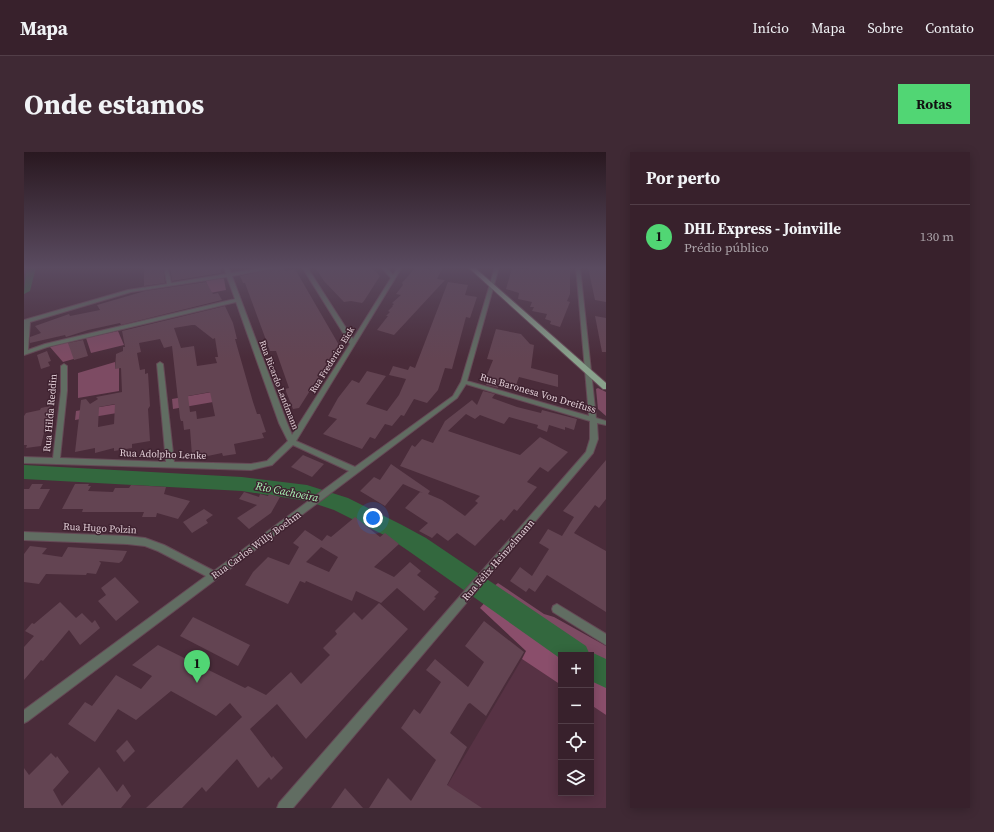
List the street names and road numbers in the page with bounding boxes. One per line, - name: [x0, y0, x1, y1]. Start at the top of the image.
- street label: Rua Frederico Eick: [307, 325, 357, 395]
- street label: Rua Ricardo Landmann: [256, 338, 302, 432]
- street label: Rua Baronesa Von Dreifuss: [478, 370, 598, 416]
- street label: Rua Hilda Reddin: [40, 373, 60, 453]
- street label: Rua Adolpho Lenke: [119, 446, 207, 462]
- street label: Rua Carlos Willy Boehm: [209, 508, 303, 582]
- street label: Rua Félix Heinzelmann: [459, 516, 537, 604]
- street label: Rua Hugo Polzin: [63, 520, 137, 536]

